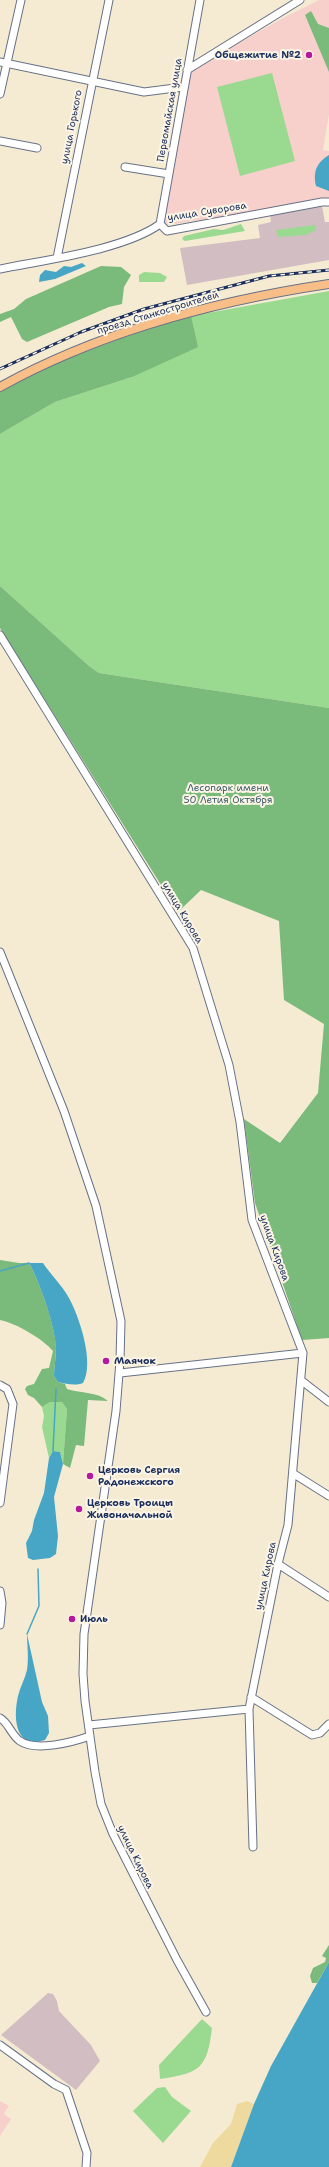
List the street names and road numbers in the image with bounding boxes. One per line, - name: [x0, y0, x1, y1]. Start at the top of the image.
- street label: Первомайская улица: [155, 57, 185, 163]
- street label: улица Горького: [59, 89, 85, 165]
- street label: улица Суворова: [167, 200, 247, 224]
- street label: проезд Станкостроителей: [96, 289, 220, 337]
- street label: улица Кирова: [159, 880, 205, 946]
- street label: улица Кирова: [256, 1213, 292, 1283]
- street label: улица Кирова: [253, 1541, 279, 1611]
- street label: улица Кирова: [114, 1823, 156, 1891]

